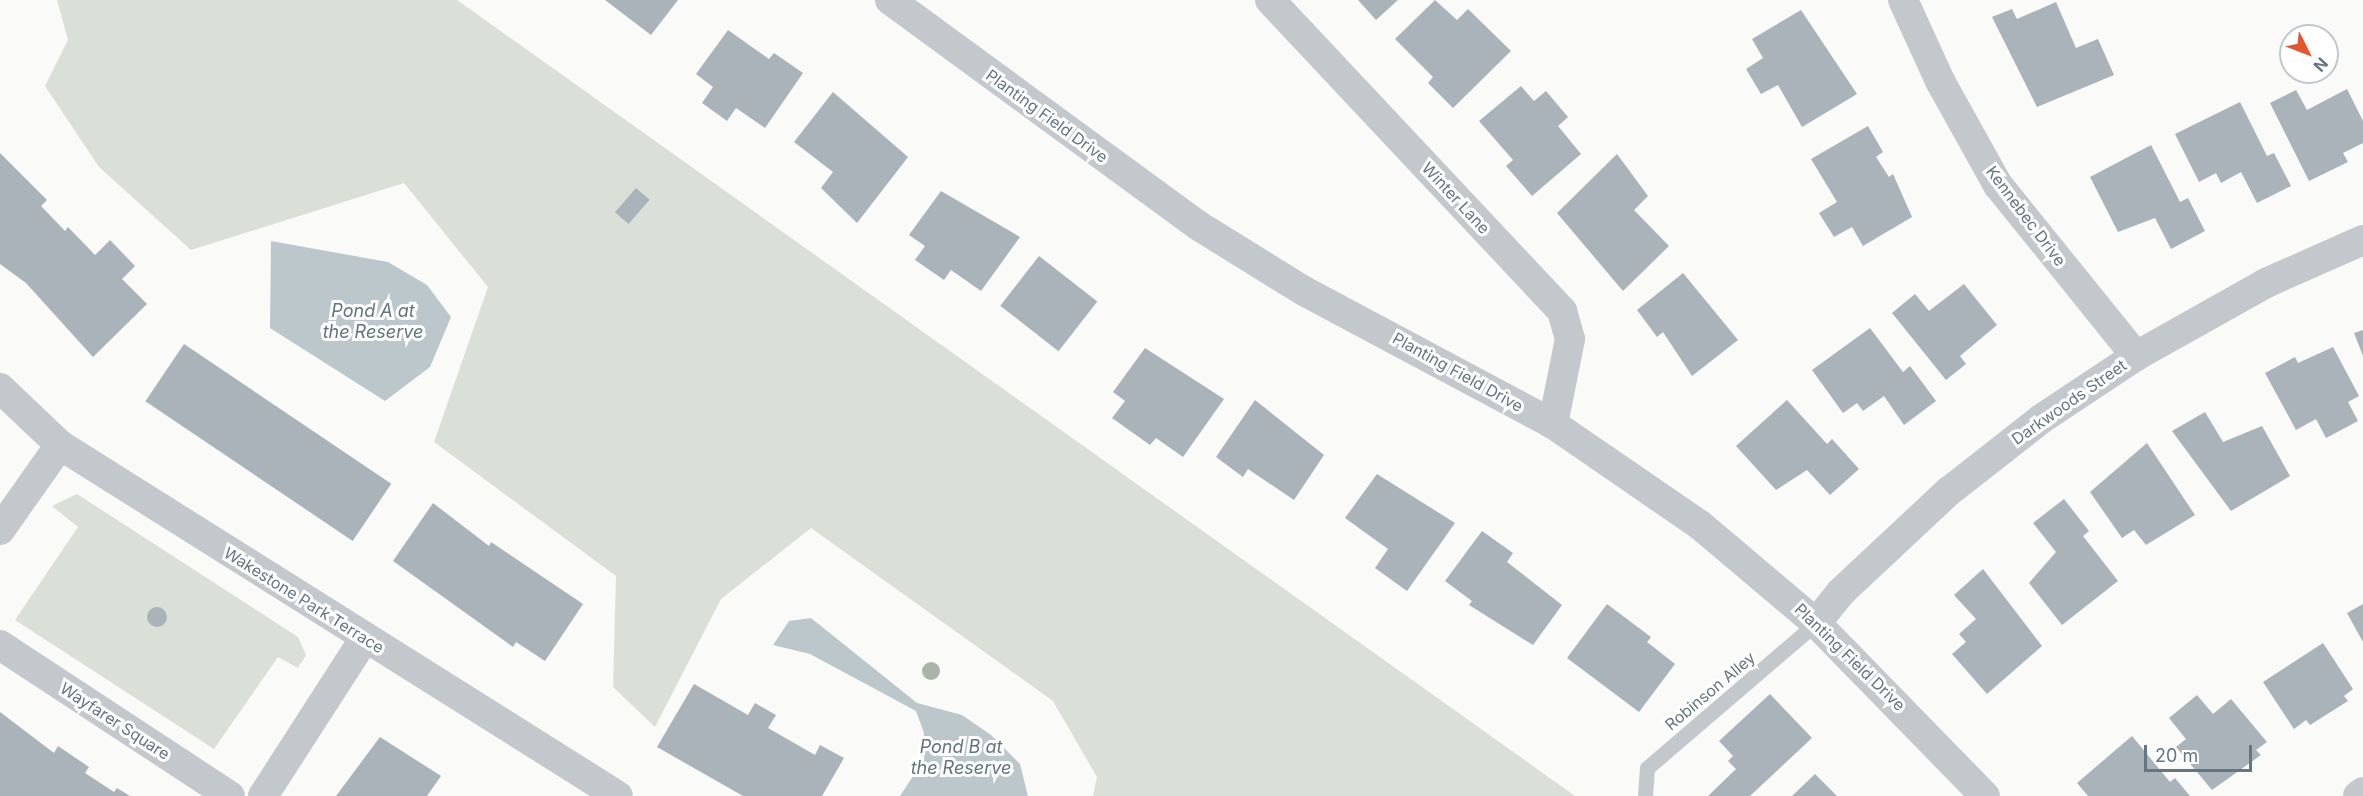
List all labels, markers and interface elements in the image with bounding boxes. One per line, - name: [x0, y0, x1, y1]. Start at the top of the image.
- north arrow: [2279, 24, 2339, 84]
- text: N: [2309, 53, 2332, 76]
- street label: Planting Field Drive: [982, 65, 1112, 167]
- street label: Winter Lane: [1418, 158, 1494, 238]
- street label: Kennebec Drive: [1982, 162, 2070, 270]
- water label: Pond A at the Reserve: [323, 301, 423, 344]
- street label: Planting Field Drive: [1390, 328, 1526, 416]
- street label: Darkwoods Street: [2008, 355, 2130, 449]
- street label: Wakestone Park Terrace: [220, 543, 388, 657]
- street label: Planting Field Drive: [1791, 599, 1909, 715]
- street label: Robinson Alley: [1661, 648, 1759, 734]
- street label: Wayfarer Square: [57, 678, 173, 764]
- scale bar: [2147, 733, 2255, 771]
- water label: Pond B at the Reserve: [911, 737, 1011, 780]
- text: 20 m: [2155, 745, 2198, 766]

